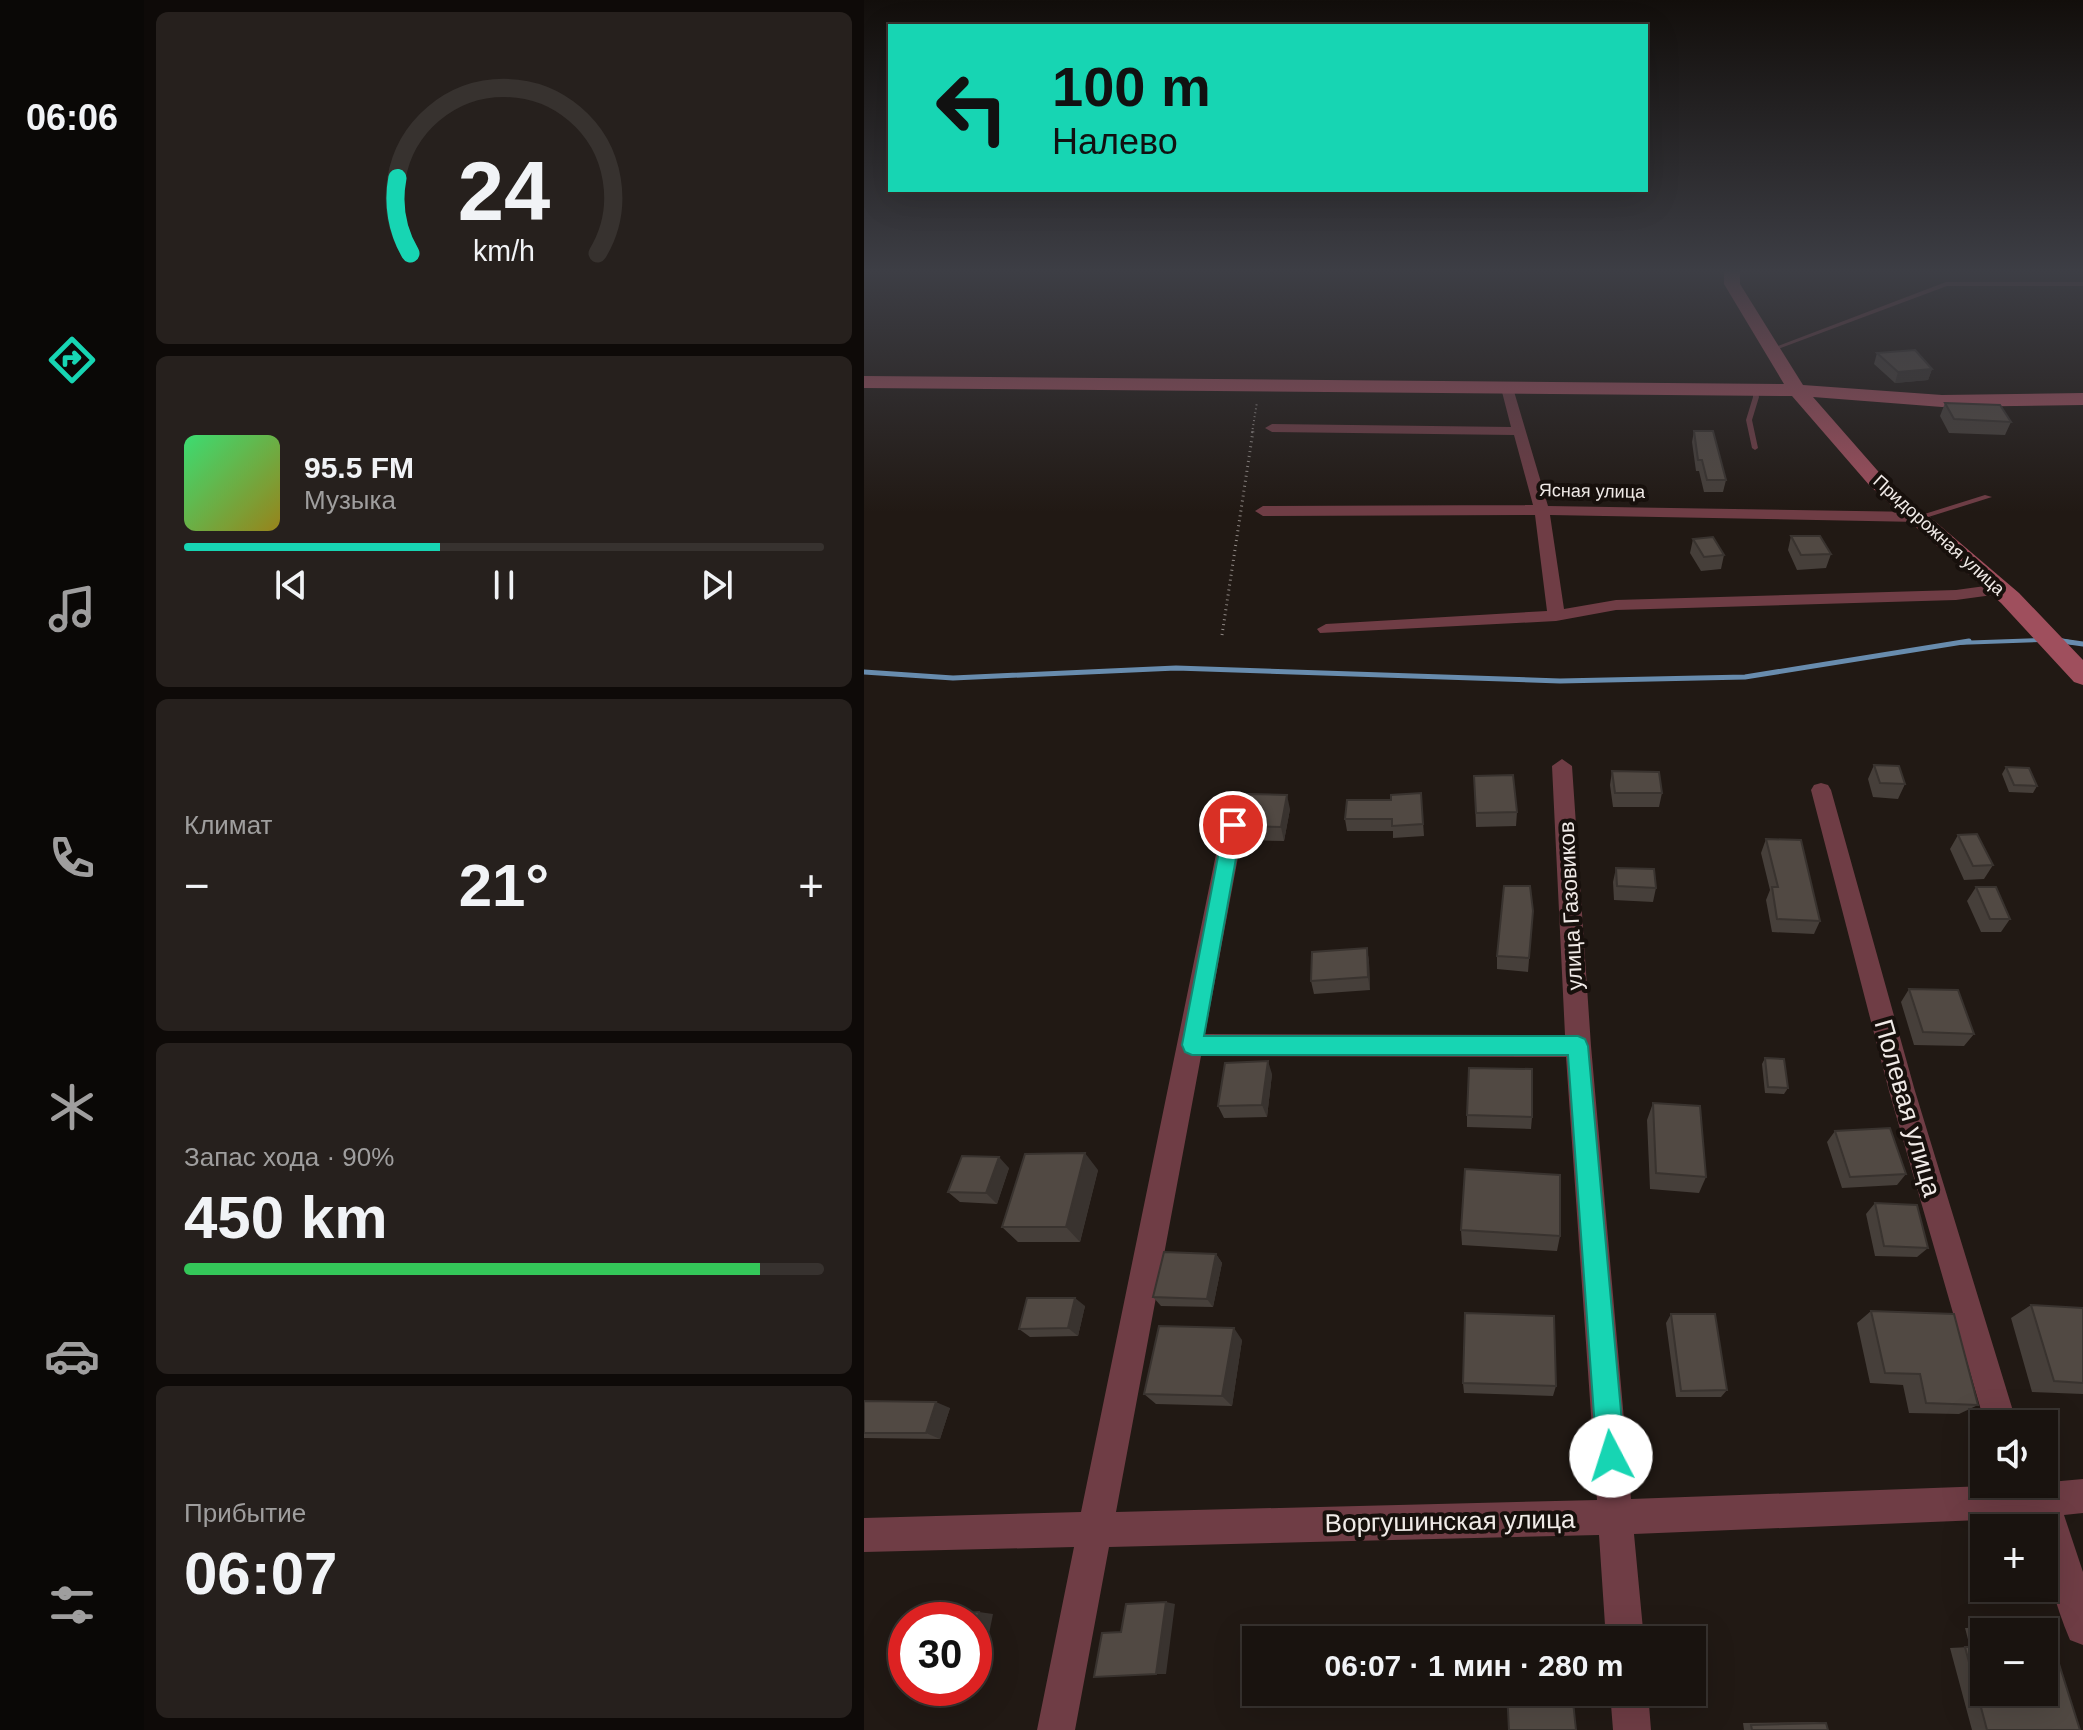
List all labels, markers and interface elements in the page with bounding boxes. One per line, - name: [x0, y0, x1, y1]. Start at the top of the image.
- text: 100 m: [1052, 55, 1211, 118]
- icon: left: [920, 56, 1024, 160]
- text: 06:06: [26, 97, 118, 138]
- text: Налево: [1052, 121, 1178, 162]
- text: 24: [458, 144, 550, 237]
- text: km/h: [473, 235, 535, 267]
- icon: directions: [44, 332, 100, 388]
- text: 95.5 FM: [304, 451, 414, 484]
- street label: Придорожная улица: [1869, 471, 2009, 600]
- street label: Ясная улица: [1539, 480, 1646, 502]
- text: Музыка: [304, 485, 396, 515]
- icon: previous: [269, 563, 313, 607]
- icon: pause: [482, 563, 526, 607]
- icon: next: [695, 563, 739, 607]
- icon: music: [44, 581, 100, 637]
- pin: [1199, 791, 1267, 859]
- icon: arrive: [1211, 803, 1255, 847]
- text: Климат: [184, 810, 273, 840]
- street label: улица Газовиков: [1554, 821, 1587, 991]
- icon: phone: [44, 830, 100, 886]
- text: 21°: [459, 852, 549, 919]
- text: −: [184, 861, 210, 910]
- text: +: [798, 861, 824, 910]
- street label: Полевая улица: [1868, 1016, 1948, 1201]
- icon: climate: [44, 1079, 100, 1135]
- text: Запас хода · 90%: [184, 1142, 394, 1172]
- text: 450 km: [184, 1184, 388, 1251]
- icon: car: [44, 1328, 100, 1384]
- map controls: [1970, 1410, 2058, 1706]
- button: sound: [1970, 1410, 2058, 1498]
- position arrow: [1569, 1414, 1653, 1498]
- text: Прибытие: [184, 1498, 306, 1528]
- street label: Воргушинская улица: [1324, 1504, 1576, 1538]
- button: +: [1970, 1514, 2058, 1602]
- text: 06:07: [184, 1540, 337, 1607]
- icon: filters: [44, 1577, 100, 1633]
- speed limit sign: 30: [888, 1602, 992, 1706]
- button: −: [1970, 1618, 2058, 1706]
- text: 06:07 · 1 мин · 280 m: [1325, 1649, 1623, 1682]

